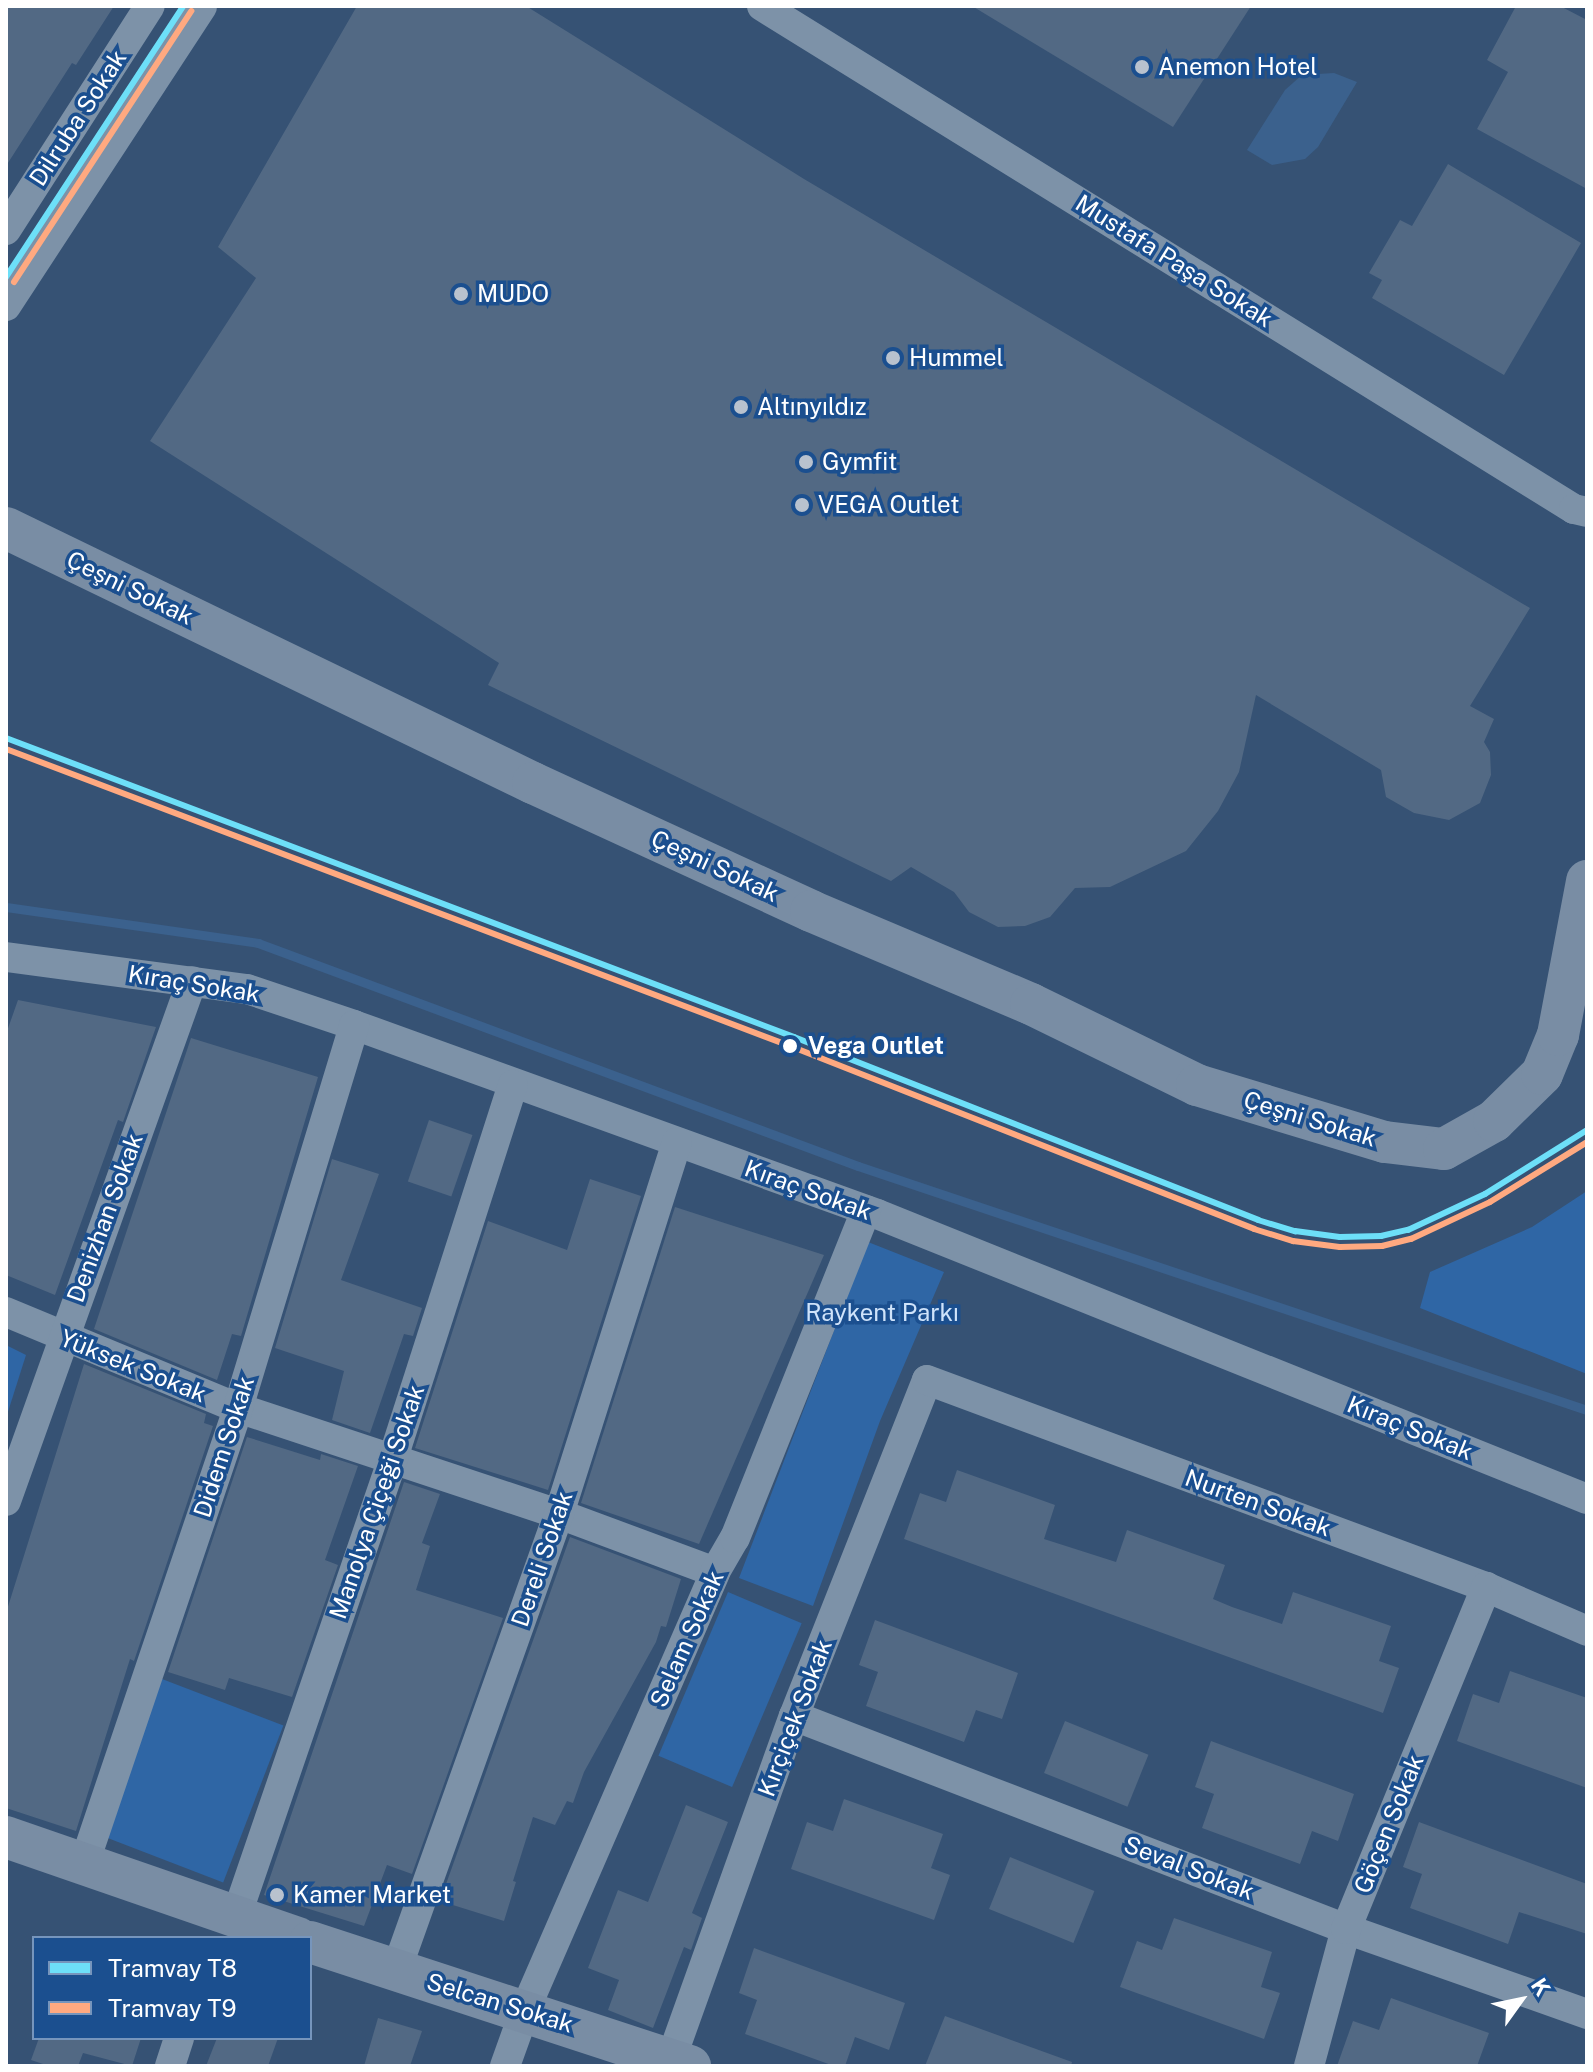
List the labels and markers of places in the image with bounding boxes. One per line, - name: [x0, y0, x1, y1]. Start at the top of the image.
- place label: Anemon Hotel: [1158, 53, 1318, 81]
- marker: Anemon Hotel: [1133, 58, 1151, 76]
- place label: MUDO: [477, 280, 549, 308]
- marker: MUDO: [452, 285, 470, 303]
- place label: Hummel: [909, 344, 1004, 372]
- marker: Hummel: [884, 349, 902, 367]
- place label: Altınyıldız: [757, 393, 866, 421]
- marker: Altınyıldız: [732, 398, 750, 416]
- place label: Gymfit: [822, 448, 897, 476]
- marker: Gymfit: [797, 453, 815, 471]
- place label: VEGA Outlet: [818, 491, 959, 519]
- marker: VEGA Outlet: [793, 496, 811, 514]
- place label: Vega Outlet: [808, 1032, 944, 1060]
- marker: Vega Outlet: [779, 1035, 801, 1057]
- place label: Kamer Market: [293, 1881, 451, 1909]
- marker: Kamer Market: [268, 1886, 286, 1904]

